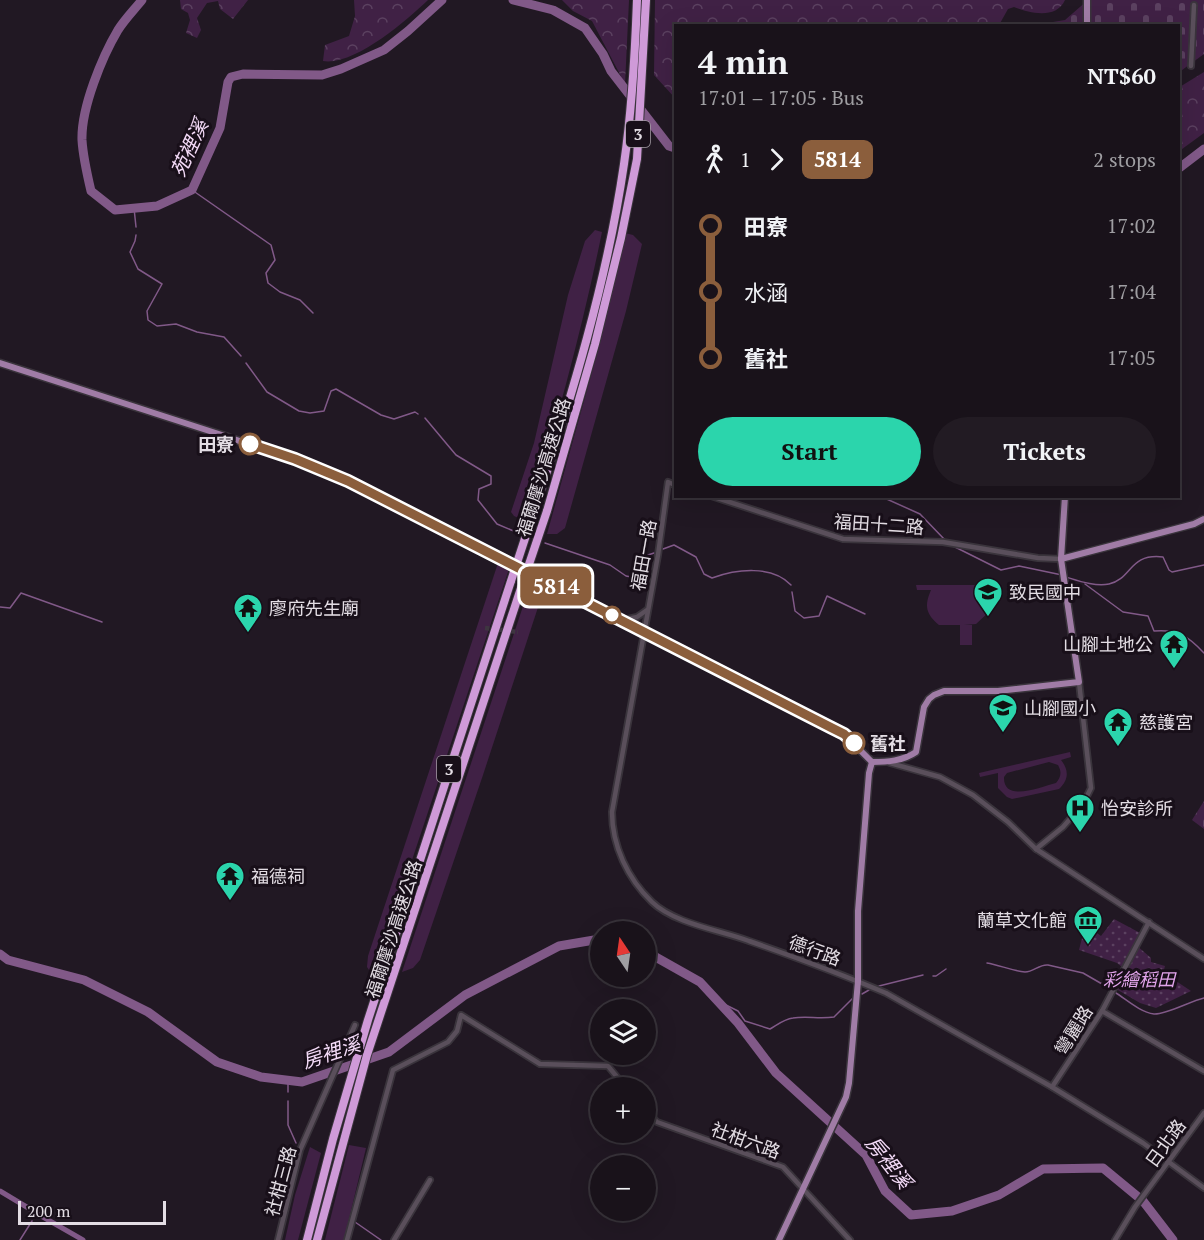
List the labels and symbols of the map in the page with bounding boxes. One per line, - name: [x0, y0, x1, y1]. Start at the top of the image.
- water label: 苑裡溪: [164, 112, 215, 181]
- road number: 3: [626, 121, 650, 147]
- street label: 福爾摩沙高速公路: [510, 395, 576, 539]
- place label: 田寮: [198, 432, 234, 456]
- marker: 田寮: [239, 433, 261, 455]
- street label: 福田十二路: [833, 509, 925, 539]
- street label: 福田一路: [625, 517, 661, 593]
- line badge: 5814: [514, 566, 598, 606]
- school or university icon: 致民國中: [972, 576, 1004, 618]
- place label: 致民國中: [1009, 580, 1081, 604]
- temple icon: 廖府先生廟: [232, 592, 264, 634]
- place label: 廖府先生廟: [269, 596, 359, 620]
- unlabelled marker: [603, 606, 621, 624]
- temple icon: 山腳土地公: [1158, 628, 1190, 670]
- place label: 山腳土地公: [1063, 632, 1153, 656]
- school or university icon: 山腳國小: [987, 692, 1019, 734]
- place label: 山腳國小: [1024, 696, 1096, 720]
- temple icon: 慈護宮: [1102, 706, 1134, 748]
- place label: 慈護宮: [1139, 710, 1193, 734]
- place label: 舊社: [870, 731, 906, 755]
- marker: 舊社: [843, 732, 865, 754]
- road number: 3: [437, 756, 461, 782]
- hospital icon: 怡安診所: [1064, 792, 1096, 834]
- place label: 怡安診所: [1101, 796, 1173, 820]
- street label: 福爾摩沙高速公路: [359, 857, 427, 1001]
- temple icon: 福德祠: [214, 860, 246, 902]
- place label: 福德祠: [251, 864, 305, 888]
- museum icon: 蘭草文化館: [1072, 904, 1104, 946]
- place label: 蘭草文化館: [977, 908, 1067, 932]
- north arrow: [590, 921, 656, 987]
- street label: 德行路: [786, 929, 844, 971]
- park label: 彩繪稻田: [1103, 967, 1177, 991]
- street label: 彎麗路: [1049, 1001, 1097, 1059]
- water label: 房裡溪: [298, 1029, 367, 1074]
- street label: 日北路: [1139, 1114, 1191, 1172]
- street label: 社柑六路: [708, 1116, 784, 1164]
- water label: 房裡溪: [860, 1130, 920, 1196]
- street label: 社柑三路: [259, 1143, 301, 1219]
- scale bar: [18, 1198, 166, 1226]

